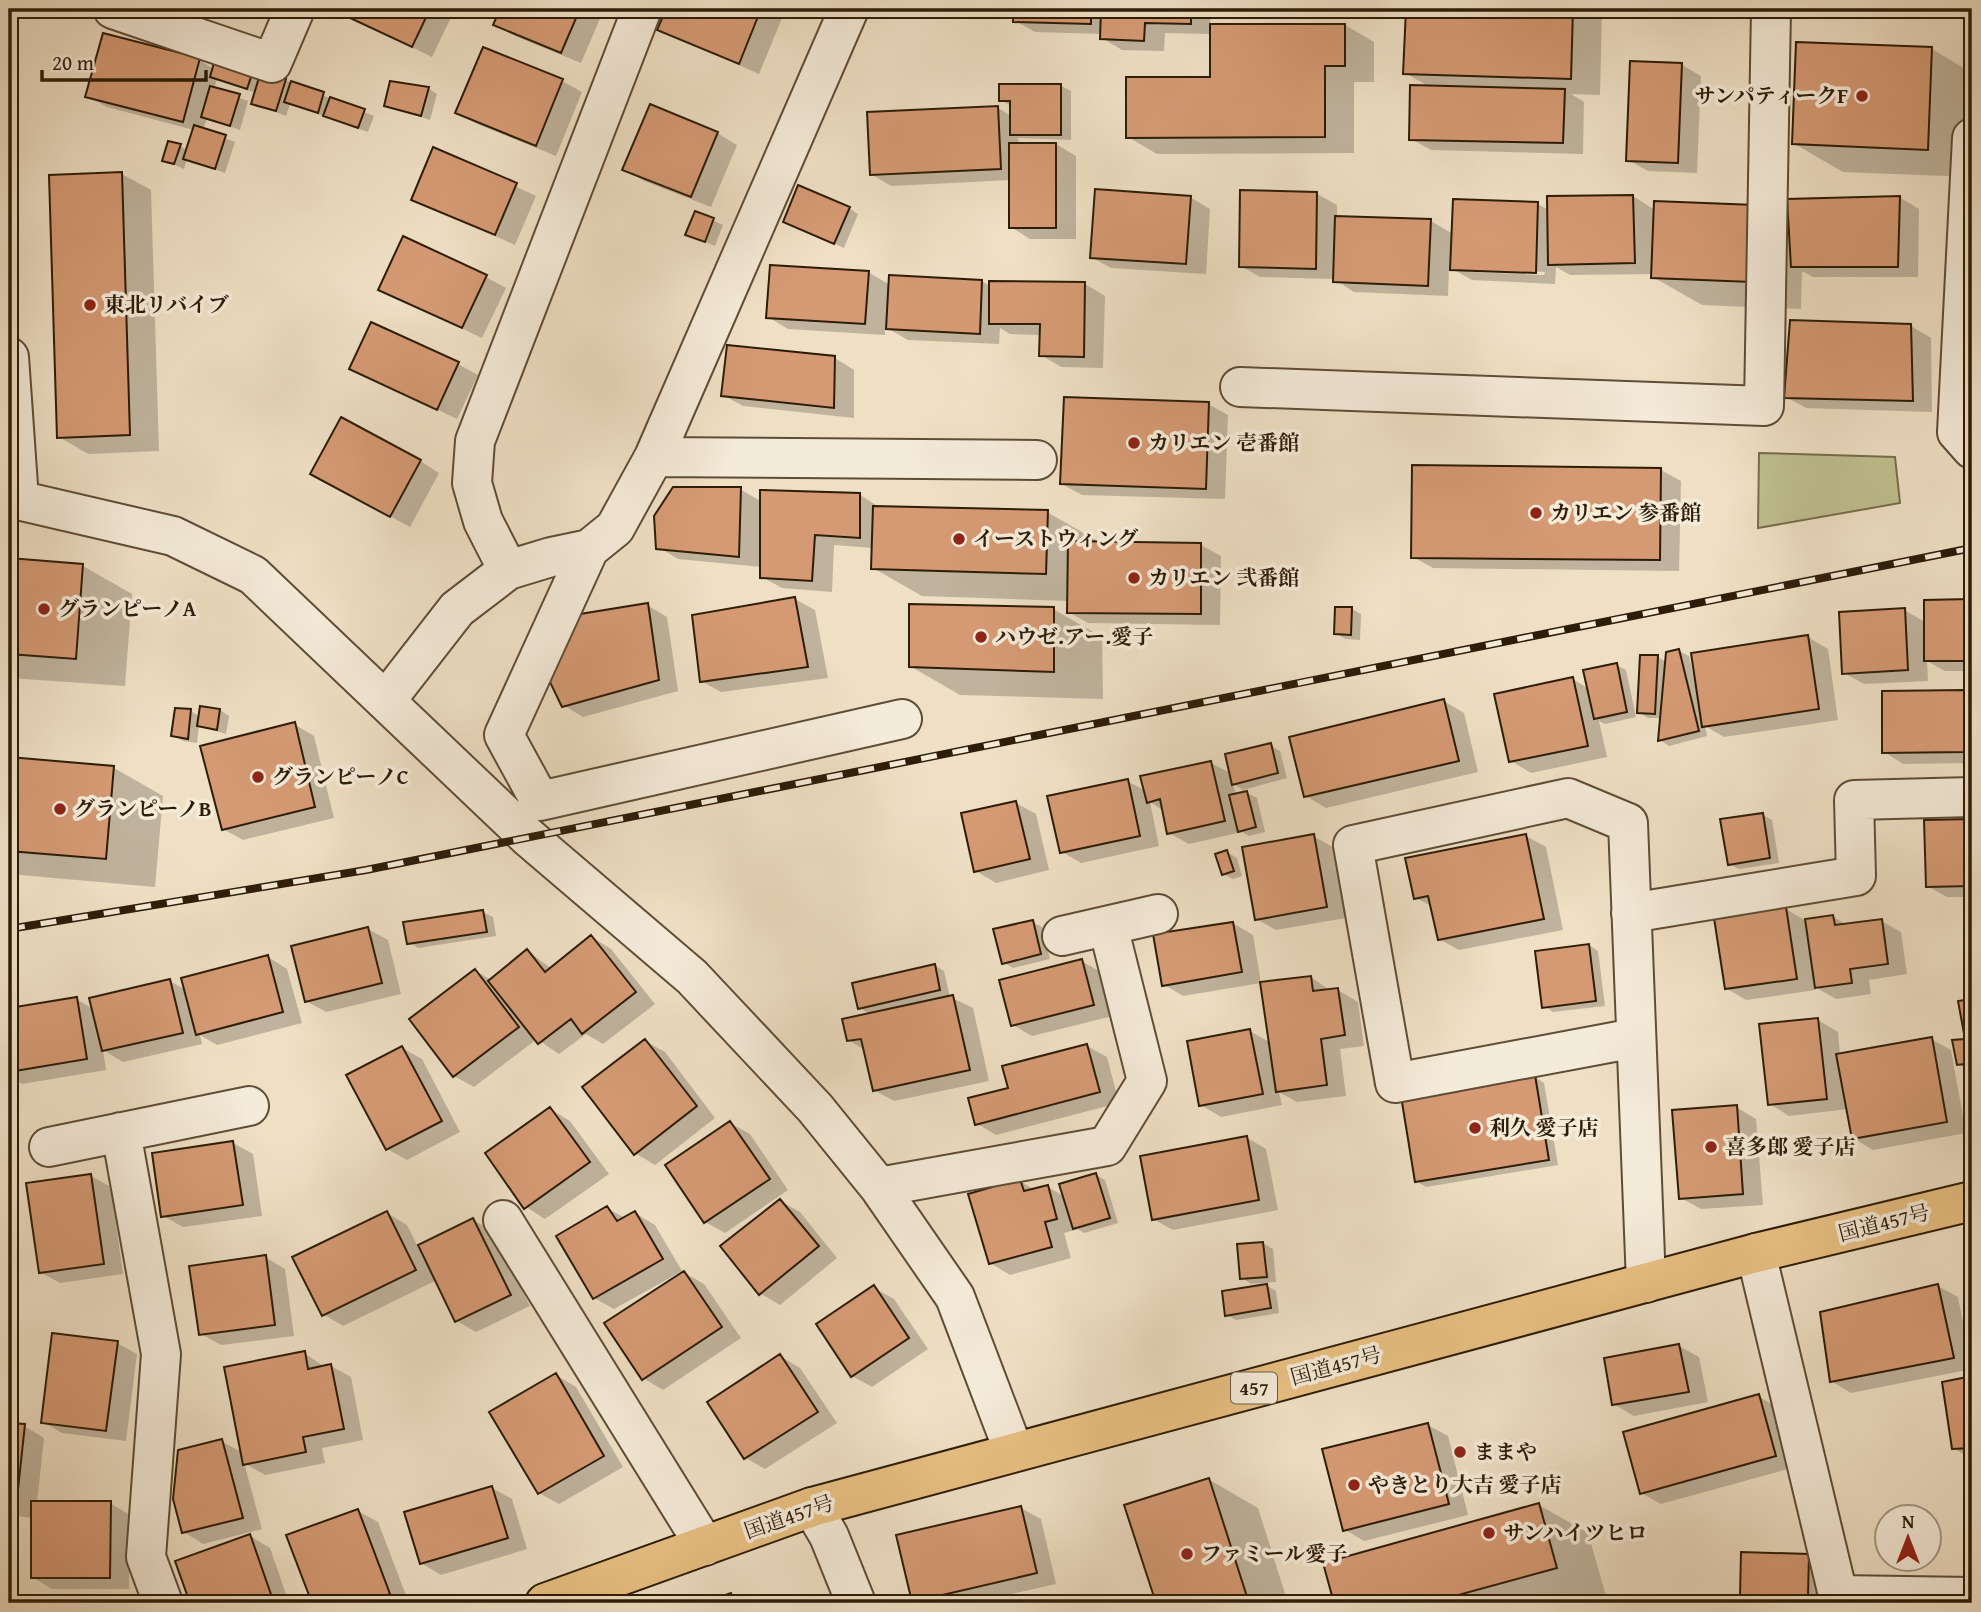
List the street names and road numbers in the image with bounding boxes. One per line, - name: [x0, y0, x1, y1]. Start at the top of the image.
- street label: 国道457号: [1835, 1196, 1933, 1249]
- street label: 国道457号: [1287, 1338, 1385, 1393]
- road number: 457: [1231, 1372, 1277, 1404]
- street label: 国道457号: [740, 1487, 838, 1546]

